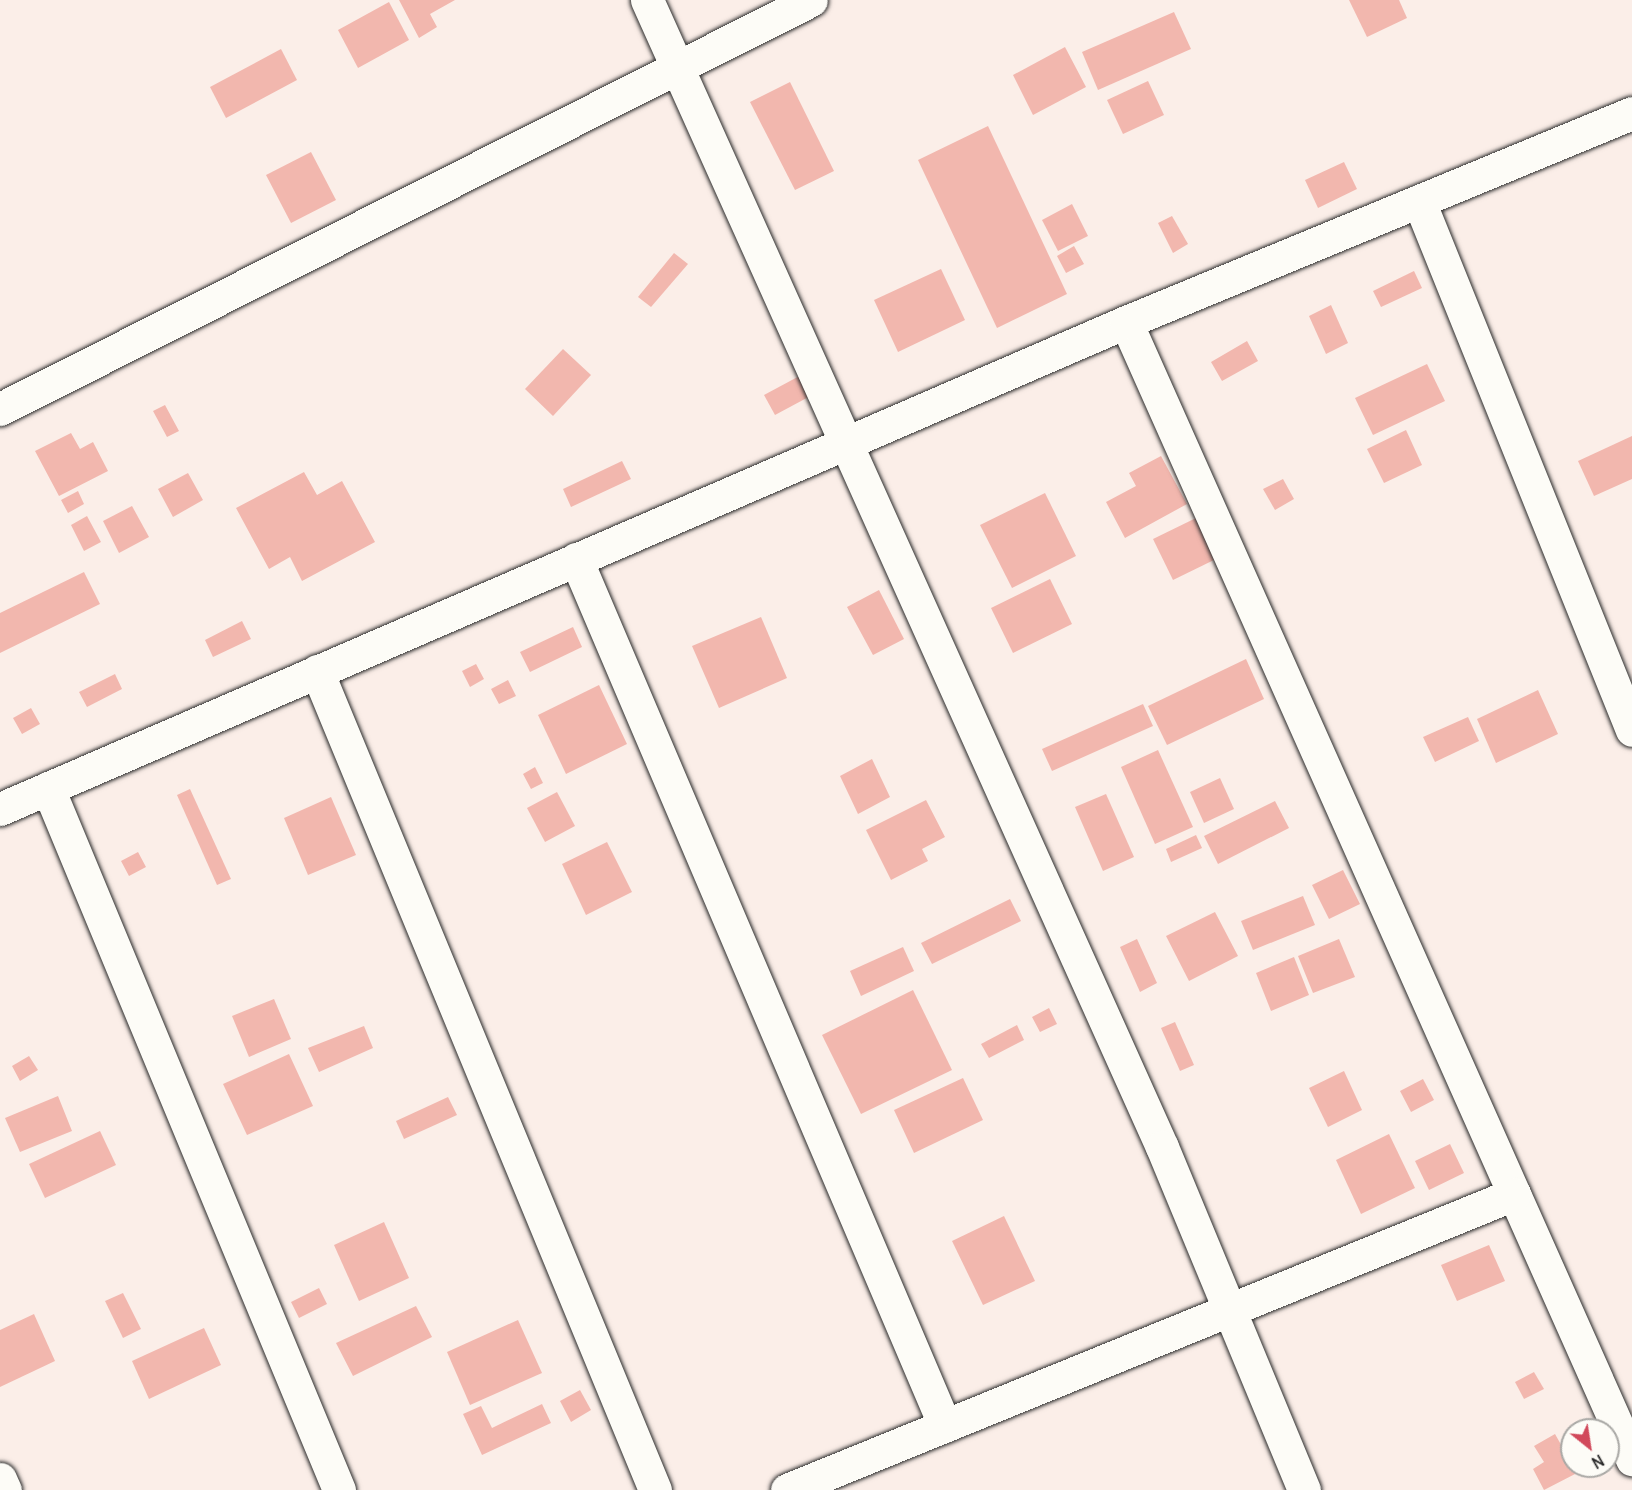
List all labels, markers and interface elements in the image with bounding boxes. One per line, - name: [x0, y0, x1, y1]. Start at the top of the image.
- north arrow: [1560, 1418, 1620, 1478]
- text: N: [1588, 1450, 1608, 1473]

